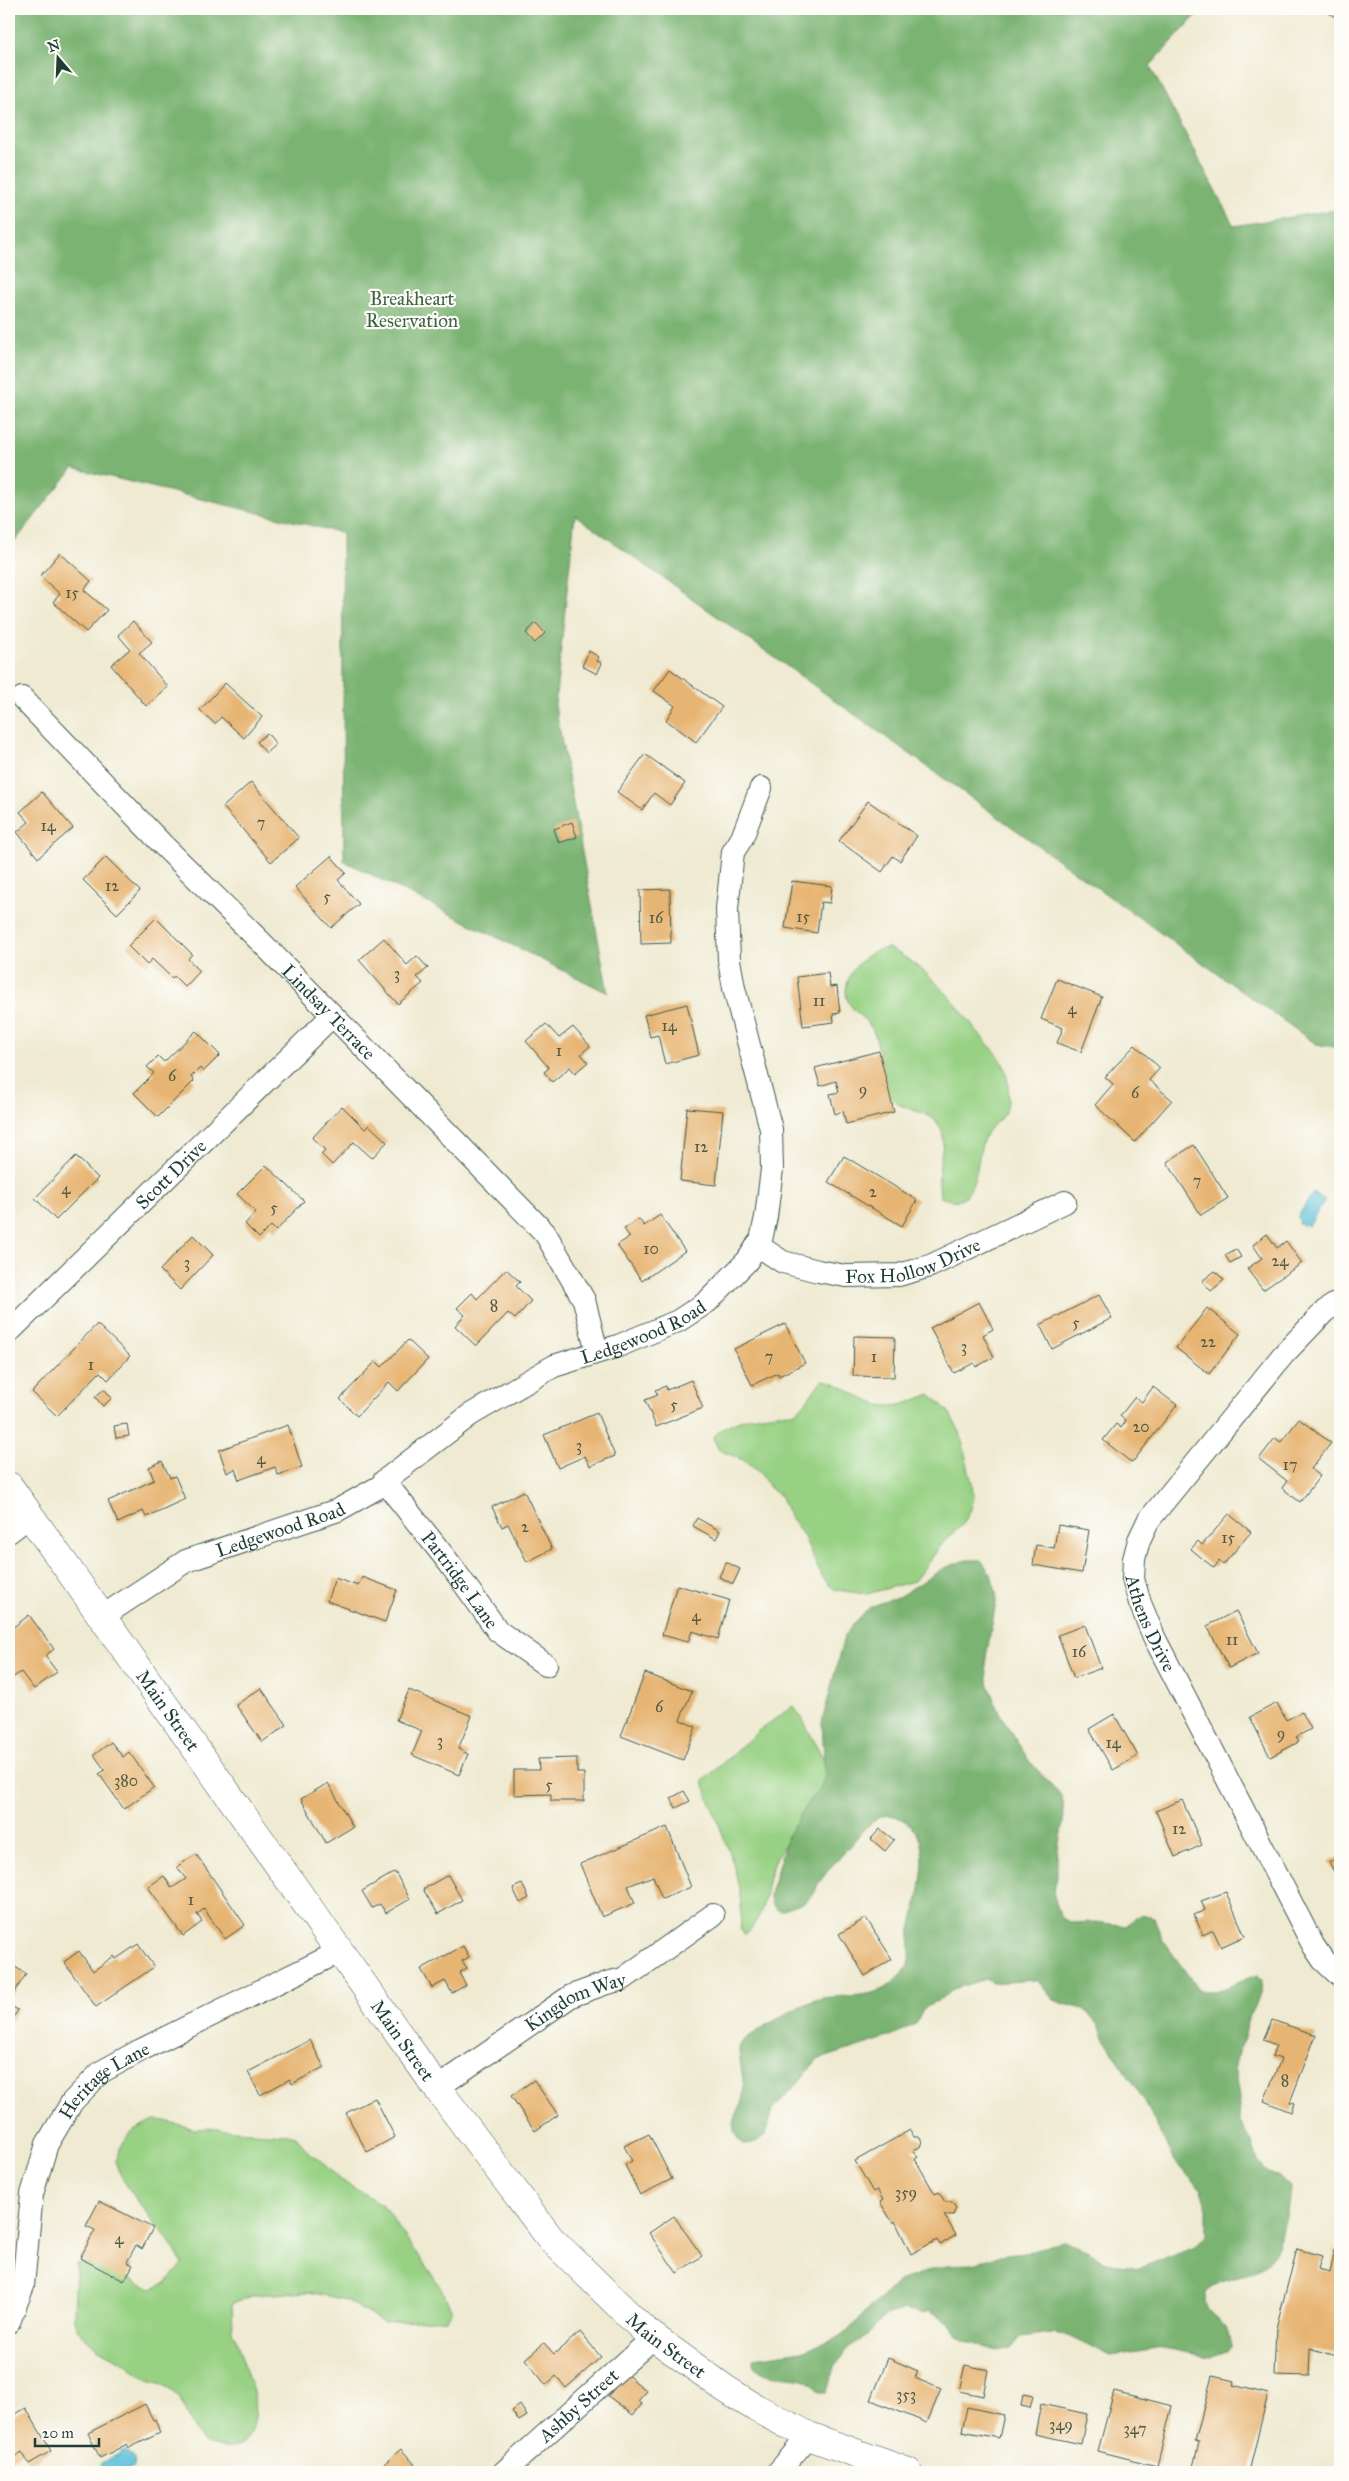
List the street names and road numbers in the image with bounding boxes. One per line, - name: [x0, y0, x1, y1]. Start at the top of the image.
- street label: Lindsay Terrace: [277, 959, 381, 1064]
- street label: Scott Drive: [130, 1134, 211, 1214]
- street label: Fox Hollow Drive: [845, 1232, 984, 1288]
- street label: Ledgewood Road: [578, 1294, 710, 1369]
- street label: Ledgewood Road: [213, 1497, 349, 1562]
- street label: Partridge Lane: [417, 1526, 504, 1633]
- street label: Athens Drive: [1121, 1571, 1181, 1675]
- street label: Main Street: [132, 1665, 205, 1756]
- street label: Kingdom Way: [520, 1967, 629, 2036]
- street label: Main Street: [366, 1995, 440, 2086]
- street label: Heritage Lane: [53, 2036, 153, 2123]
- street label: Main Street: [622, 2308, 711, 2383]
- street label: Ashby Street: [533, 2363, 623, 2448]

